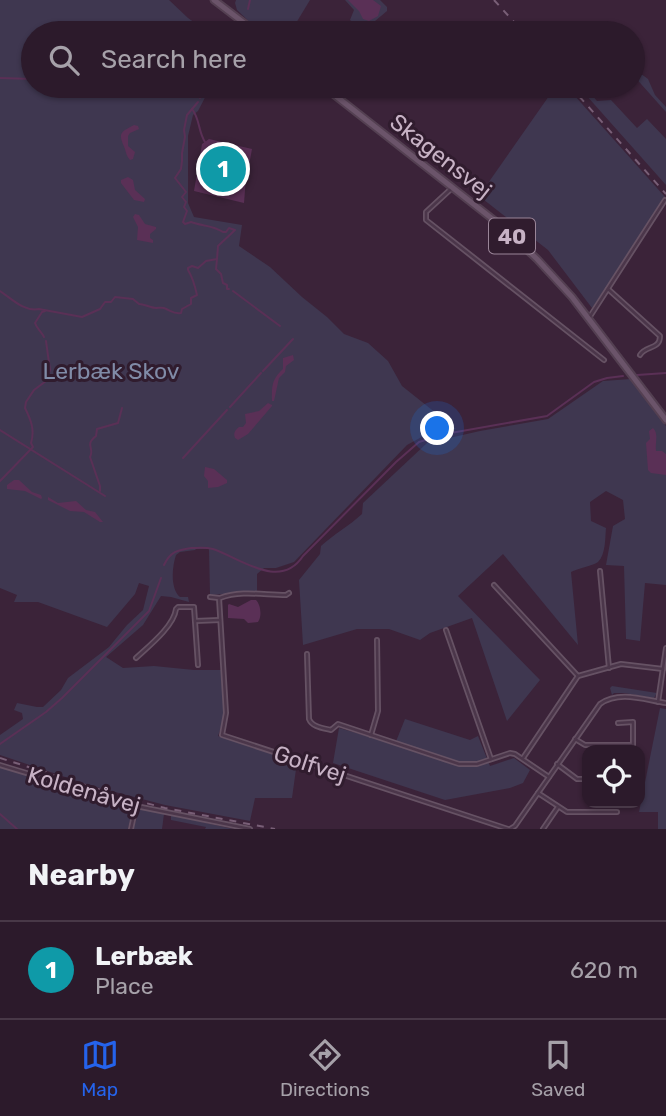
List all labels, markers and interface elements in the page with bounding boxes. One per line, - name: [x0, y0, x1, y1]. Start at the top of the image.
- search box: [21, 21, 645, 98]
- icon: search: [45, 41, 83, 79]
- text: Search here: [101, 44, 247, 75]
- street label: Skagensvej: [384, 108, 498, 204]
- pin: 1: [200, 143, 246, 195]
- road number: 40: [489, 218, 535, 254]
- park label: Lerbæk Skov: [43, 357, 180, 385]
- your location: [420, 411, 454, 445]
- street label: Golfvej: [270, 739, 350, 789]
- map controls: [582, 745, 645, 808]
- button: locate: [582, 745, 645, 808]
- street label: Koldenåvej: [24, 761, 144, 819]
- text: Nearby: [28, 857, 135, 893]
- text: Lerbæk: [95, 941, 193, 972]
- text: 1: [45, 956, 57, 984]
- text: 620 m: [570, 956, 638, 984]
- text: Place: [95, 972, 154, 1000]
- tab: Map: [81, 1036, 119, 1101]
- tab: Directions: [280, 1036, 370, 1101]
- tab: Saved: [531, 1036, 585, 1101]

